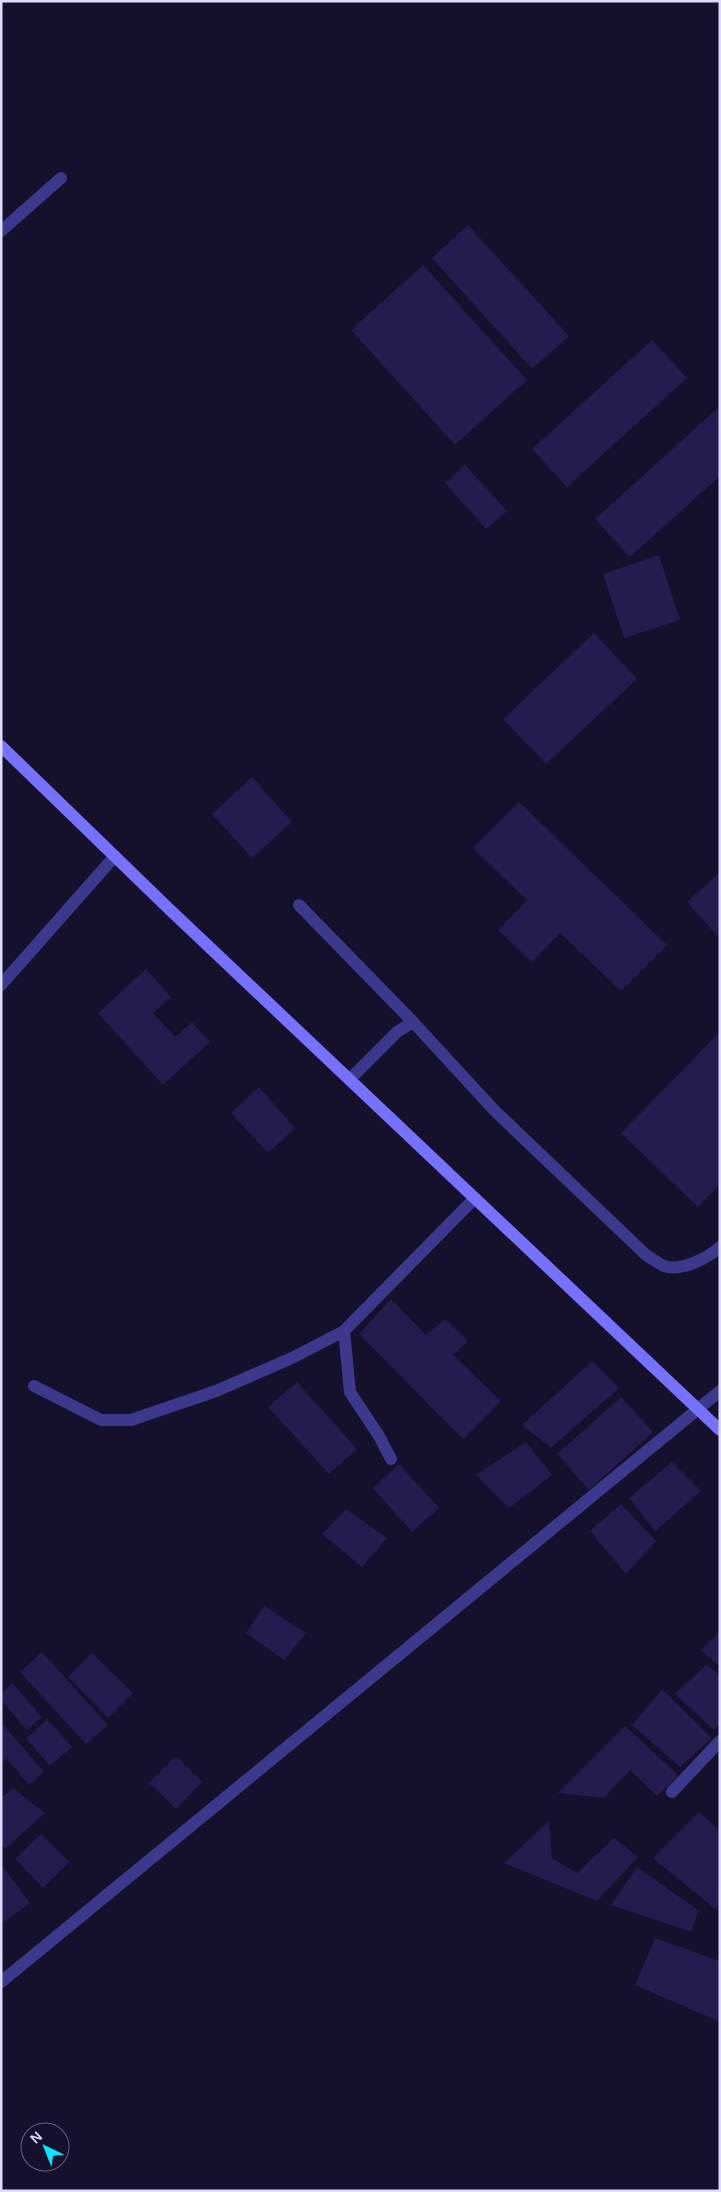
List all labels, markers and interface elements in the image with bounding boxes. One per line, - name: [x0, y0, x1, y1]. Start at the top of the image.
- north arrow: [20, 2122, 70, 2172]
- text: N: [27, 2128, 45, 2147]

